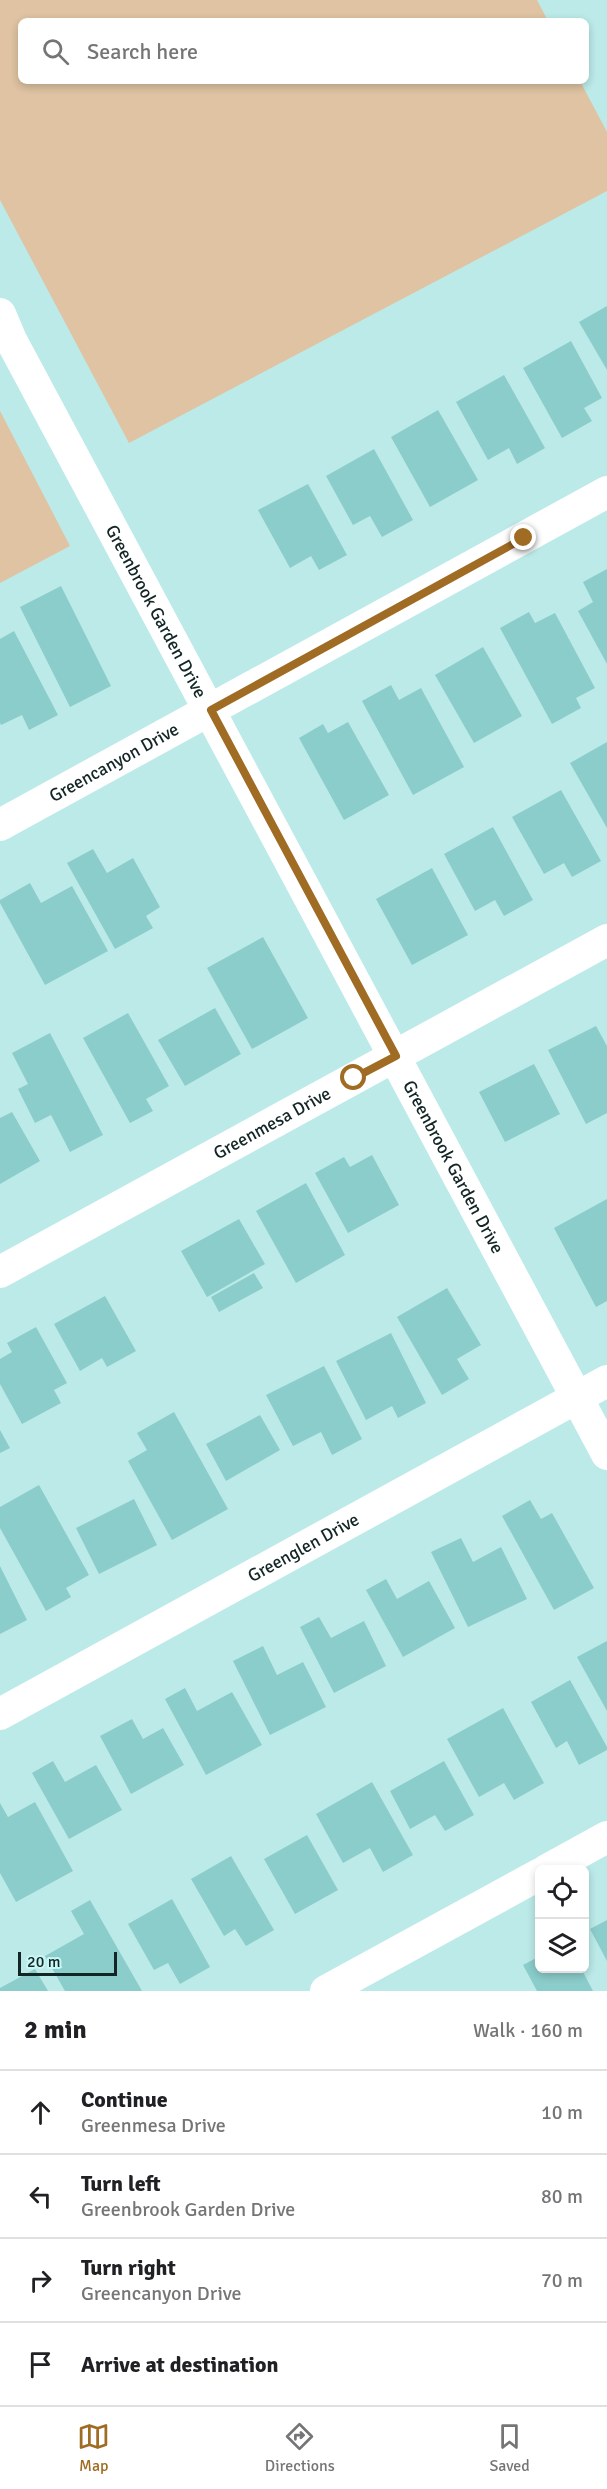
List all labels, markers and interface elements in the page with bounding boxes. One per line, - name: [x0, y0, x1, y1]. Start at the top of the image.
- search box: [18, 18, 589, 84]
- icon: search: [39, 35, 72, 68]
- text: Search here: [87, 38, 198, 65]
- street label: Greenbrook Garden Drive: [101, 521, 211, 702]
- route end: [510, 524, 536, 550]
- street label: Greencanyon Drive: [45, 718, 183, 807]
- route start: [340, 1064, 366, 1090]
- street label: Greenbrook Garden Drive: [398, 1077, 509, 1257]
- street label: Greenmesa Drive: [209, 1082, 334, 1164]
- street label: Greenglen Drive: [244, 1508, 363, 1587]
- map controls: [535, 1865, 589, 1973]
- button: locate: [535, 1865, 589, 1919]
- button: layers: [535, 1919, 589, 1973]
- scale bar: [18, 1949, 117, 1976]
- text: 20 m: [27, 1952, 61, 1972]
- text: 2 min: [24, 2014, 87, 2046]
- text: Walk · 160 m: [473, 2018, 583, 2043]
- text: Continue: [81, 2086, 168, 2113]
- icon: ahead: [24, 2096, 57, 2129]
- text: 10 m: [541, 2100, 583, 2125]
- text: Greenmesa Drive: [81, 2113, 226, 2138]
- text: Turn left: [81, 2170, 161, 2197]
- icon: left: [24, 2180, 57, 2213]
- text: 80 m: [541, 2184, 583, 2209]
- text: Greenbrook Garden Drive: [81, 2197, 295, 2222]
- text: Turn right: [81, 2254, 176, 2281]
- icon: right: [24, 2264, 57, 2297]
- text: 70 m: [541, 2268, 583, 2293]
- text: Greencanyon Drive: [81, 2281, 241, 2306]
- icon: arrive: [24, 2348, 57, 2381]
- text: Arrive at destination: [81, 2351, 278, 2378]
- tab: Map: [77, 2420, 110, 2476]
- tab: Directions: [265, 2420, 335, 2476]
- tab: Saved: [489, 2420, 530, 2476]

